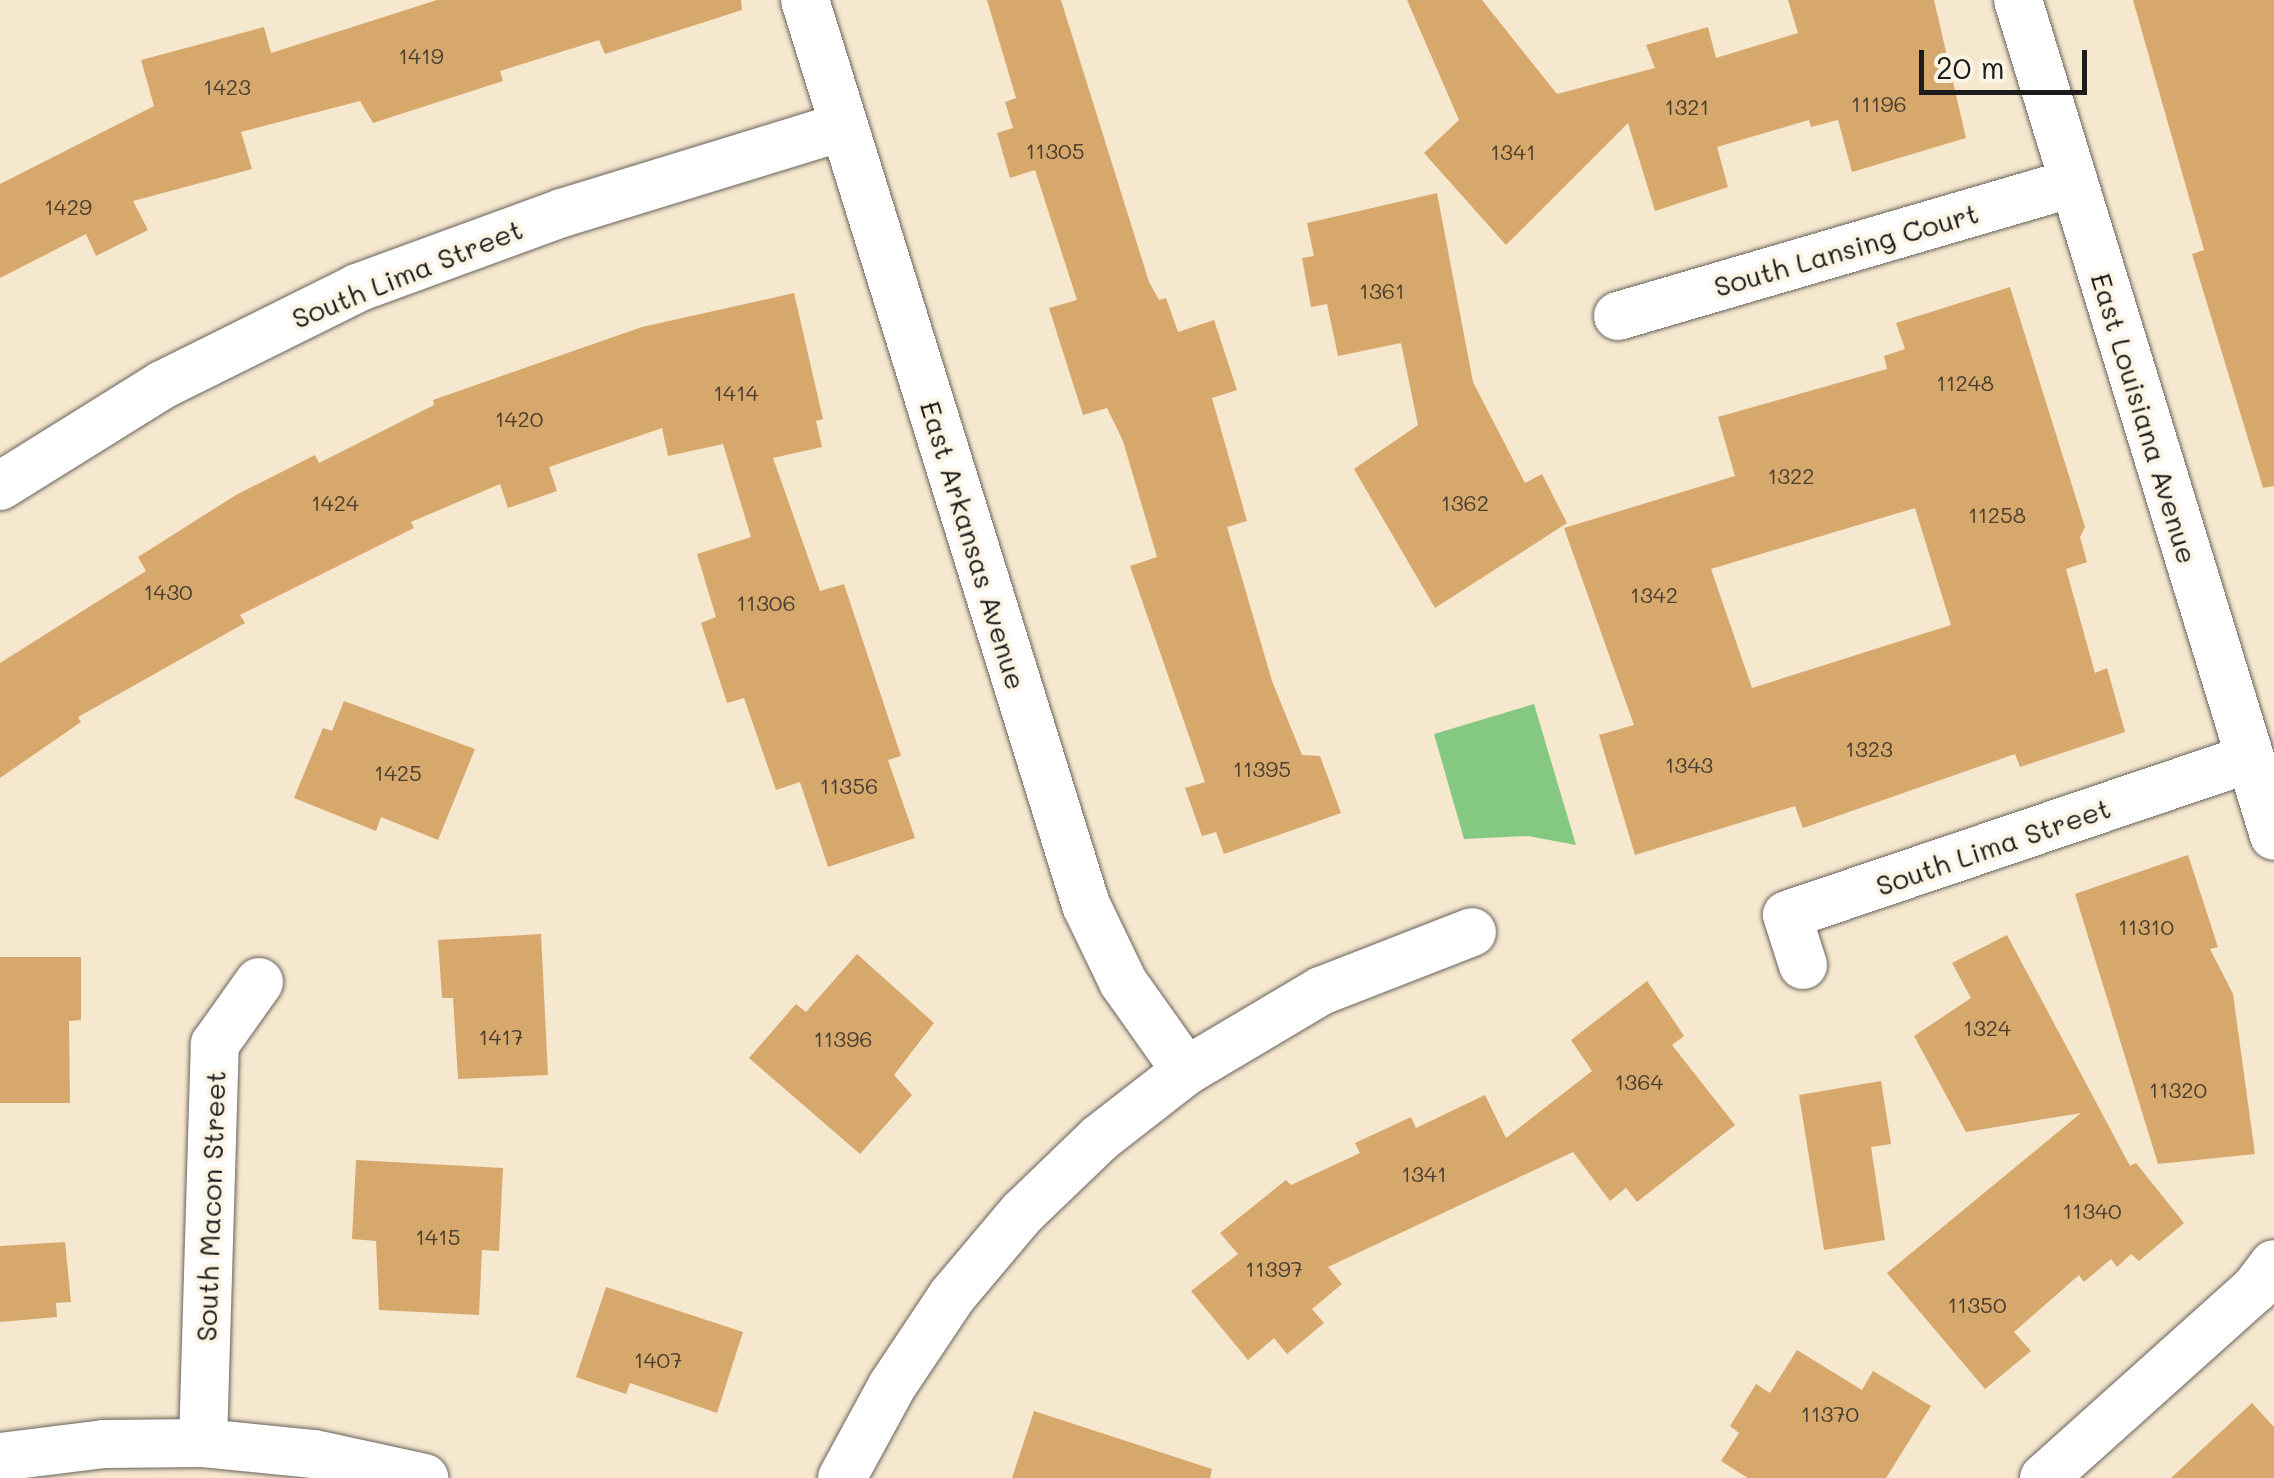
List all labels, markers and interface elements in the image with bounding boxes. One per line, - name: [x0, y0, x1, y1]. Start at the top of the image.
- scale bar: [1924, 30, 2092, 92]
- house number: 1419: [398, 43, 444, 69]
- text: 20 m: [1936, 47, 2005, 87]
- house number: 1423: [203, 74, 251, 100]
- house number: 11196: [1851, 91, 1907, 117]
- house number: 1321: [1665, 94, 1709, 120]
- house number: 11305: [1026, 138, 1084, 164]
- house number: 1341: [1490, 139, 1536, 165]
- house number: 1429: [44, 194, 92, 220]
- street label: South Lansing Court: [1710, 195, 1982, 303]
- street label: South Lima Street: [287, 211, 527, 335]
- street label: East Louisiana Avenue: [2085, 269, 2205, 567]
- house number: 1361: [1359, 278, 1405, 304]
- house number: 11248: [1936, 370, 1994, 396]
- house number: 1414: [713, 380, 759, 406]
- street label: East Arkansas Avenue: [914, 397, 1034, 693]
- house number: 1420: [495, 406, 543, 432]
- house number: 1322: [1767, 463, 1815, 489]
- house number: 1424: [311, 490, 359, 516]
- house number: 1362: [1441, 490, 1489, 516]
- house number: 11258: [1968, 502, 2026, 528]
- house number: 1430: [143, 579, 193, 605]
- house number: 1342: [1630, 582, 1678, 608]
- house number: 11306: [736, 590, 796, 616]
- house number: 1323: [1845, 736, 1893, 762]
- house number: 1343: [1665, 752, 1713, 778]
- house number: 11395: [1233, 756, 1291, 782]
- house number: 1425: [374, 760, 422, 786]
- house number: 11356: [820, 773, 878, 799]
- street label: South Lima Street: [1871, 790, 2115, 902]
- house number: 11310: [2118, 914, 2174, 940]
- house number: 1324: [1963, 1015, 2011, 1041]
- house number: 1417: [479, 1024, 523, 1050]
- house number: 11396: [814, 1026, 872, 1052]
- house number: 1364: [1615, 1069, 1663, 1095]
- street label: South Macon Street: [188, 1070, 232, 1342]
- house number: 11320: [2149, 1077, 2207, 1103]
- house number: 1341: [1401, 1161, 1447, 1187]
- house number: 11340: [2062, 1198, 2122, 1224]
- house number: 1415: [415, 1224, 461, 1250]
- house number: 11397: [1245, 1256, 1303, 1282]
- house number: 11350: [1948, 1292, 2006, 1318]
- house number: 1407: [634, 1347, 682, 1373]
- house number: 11370: [1801, 1401, 1859, 1427]

